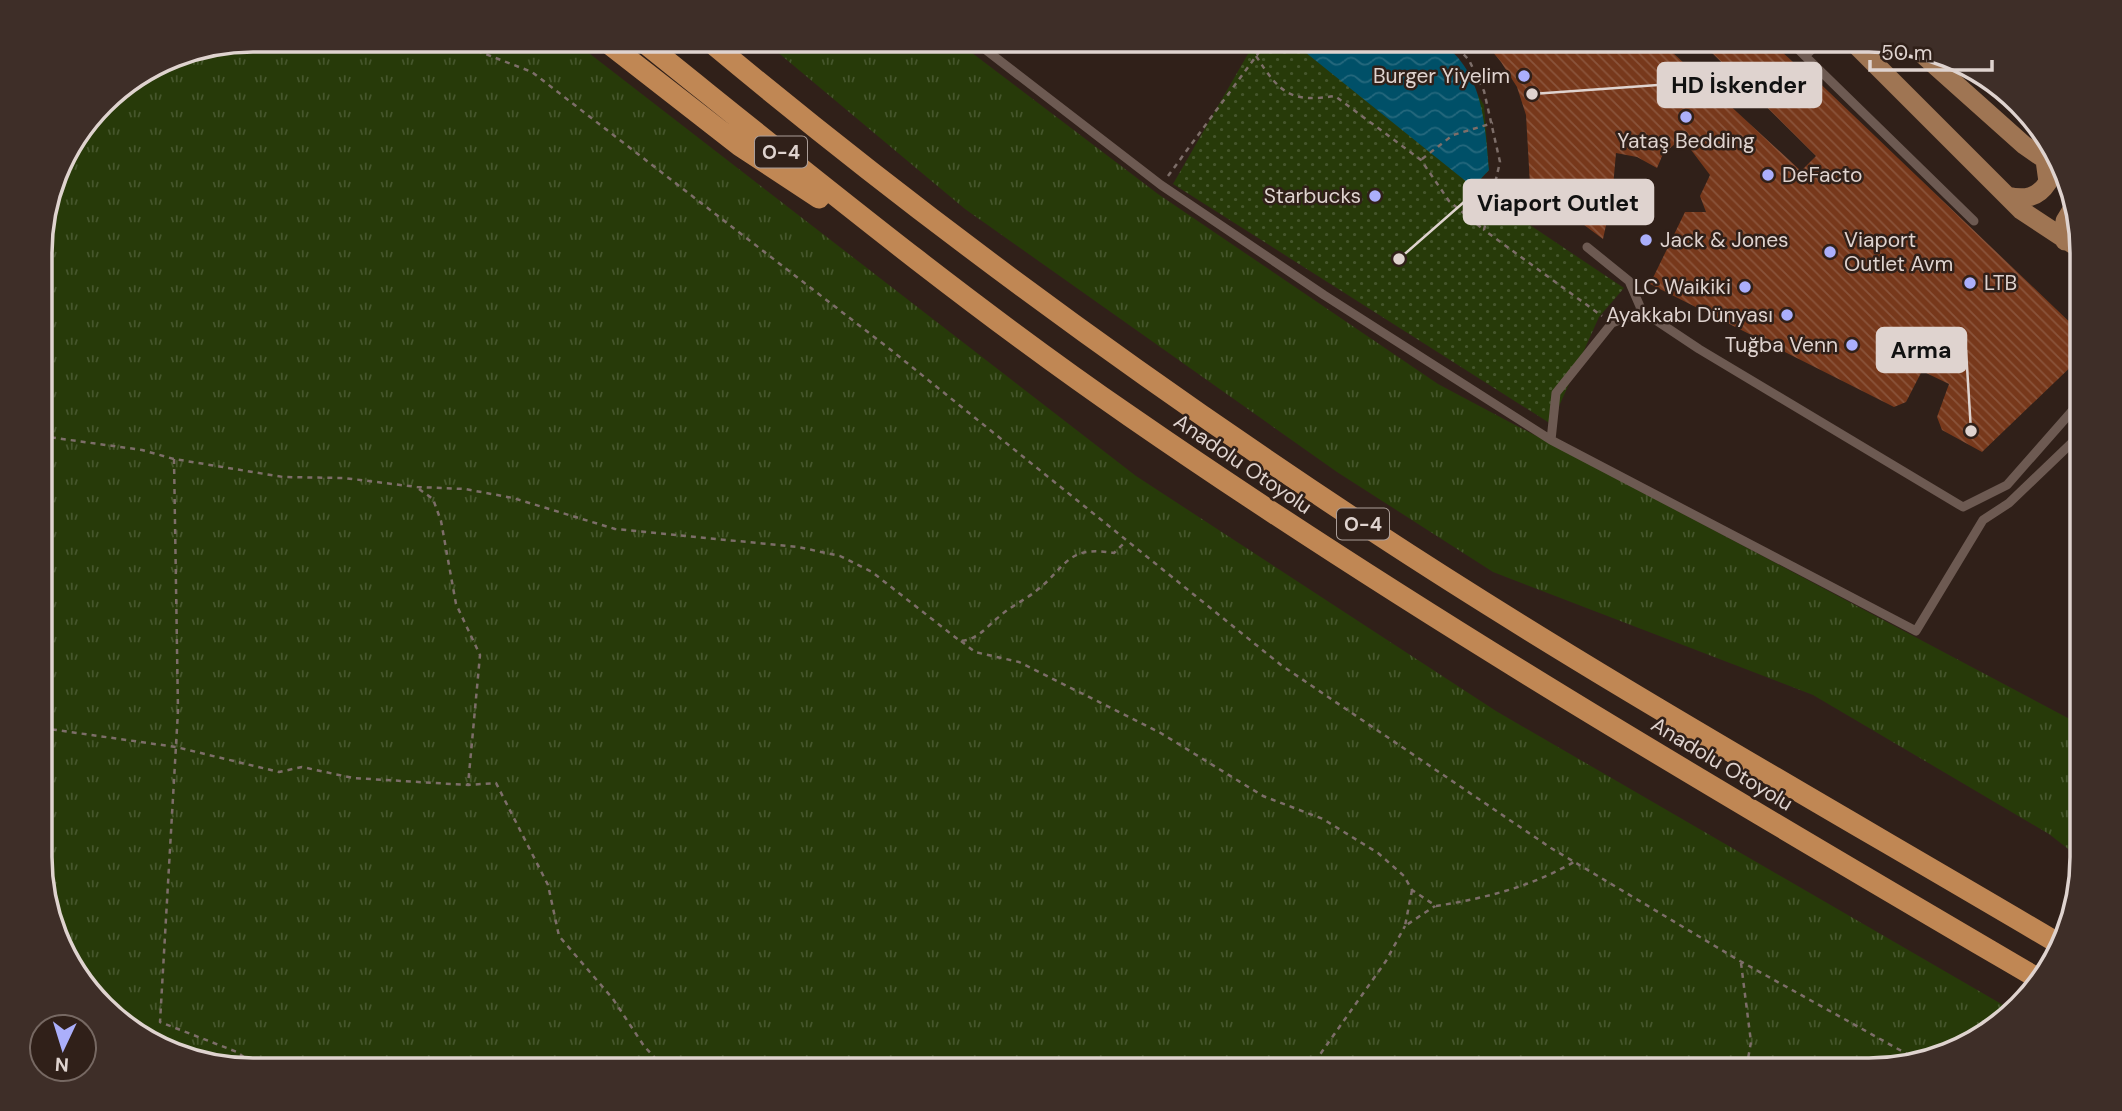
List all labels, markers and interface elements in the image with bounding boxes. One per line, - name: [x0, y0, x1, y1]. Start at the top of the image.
- scale bar: [1870, 28, 1993, 72]
- text: 50 m: [1881, 39, 1932, 67]
- place label: Burger Yiyelim: [1373, 62, 1510, 90]
- callout: HD İskender: [1658, 63, 1821, 107]
- marker: Burger Yiyelim: [1516, 68, 1532, 84]
- text: HD İskender: [1671, 70, 1807, 100]
- marker: Yataş Bedding: [1678, 109, 1694, 125]
- place label: Yataş Bedding: [1617, 127, 1755, 155]
- road number: O-4: [755, 136, 807, 168]
- place label: DeFacto: [1782, 161, 1862, 189]
- marker: DeFacto: [1760, 167, 1776, 183]
- callout: Viaport Outlet: [1464, 180, 1653, 224]
- place label: Starbucks: [1264, 182, 1361, 210]
- marker: Starbucks: [1367, 188, 1383, 204]
- text: Viaport Outlet: [1477, 188, 1639, 218]
- place label: Jack & Jones: [1660, 226, 1789, 254]
- place label: Viaport Outlet Avm: [1844, 226, 1953, 278]
- marker: Jack & Jones: [1638, 232, 1654, 248]
- marker: Viaport Outlet Avm: [1822, 244, 1838, 260]
- place label: LTB: [1984, 269, 2017, 297]
- place label: LC Waikiki: [1634, 273, 1731, 301]
- marker: LTB: [1962, 275, 1978, 291]
- marker: LC Waikiki: [1737, 279, 1753, 295]
- place label: Ayakkabı Dünyası: [1606, 301, 1773, 329]
- marker: Ayakkabı Dünyası: [1779, 307, 1795, 323]
- callout: Arma: [1877, 328, 1966, 372]
- place label: Tuğba Venn: [1725, 331, 1838, 359]
- text: Arma: [1891, 335, 1951, 365]
- marker: Tuğba Venn: [1844, 337, 1860, 353]
- street label: Anadolu Otoyolu: [1168, 407, 1318, 521]
- road number: O-4: [1337, 509, 1389, 540]
- street label: Anadolu Otoyolu: [1646, 711, 1798, 817]
- north arrow: [28, 1013, 98, 1083]
- text: N: [54, 1052, 70, 1077]

